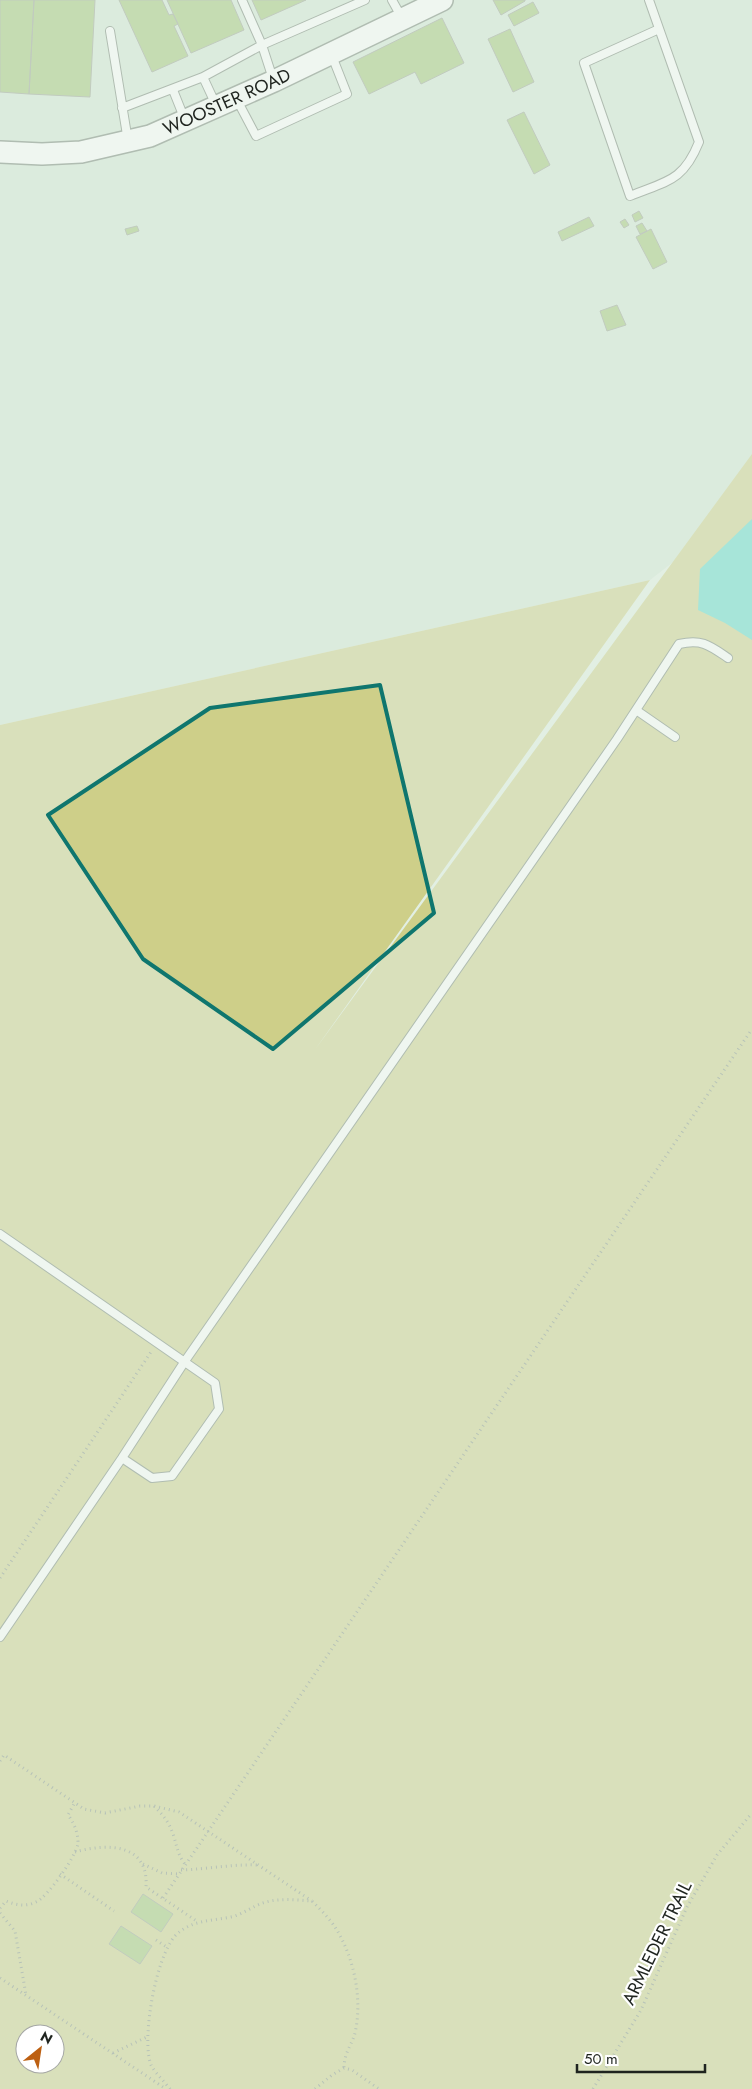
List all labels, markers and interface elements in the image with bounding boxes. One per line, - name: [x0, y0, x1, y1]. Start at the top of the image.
- street label: WOOSTER ROAD: [159, 62, 295, 142]
- street label: ARMLEDER TRAIL: [616, 1877, 698, 2009]
- north arrow: [15, 2024, 65, 2074]
- text: N: [37, 2026, 56, 2049]
- scale bar: [577, 2042, 704, 2074]
- text: 50 m: [584, 2048, 618, 2070]

